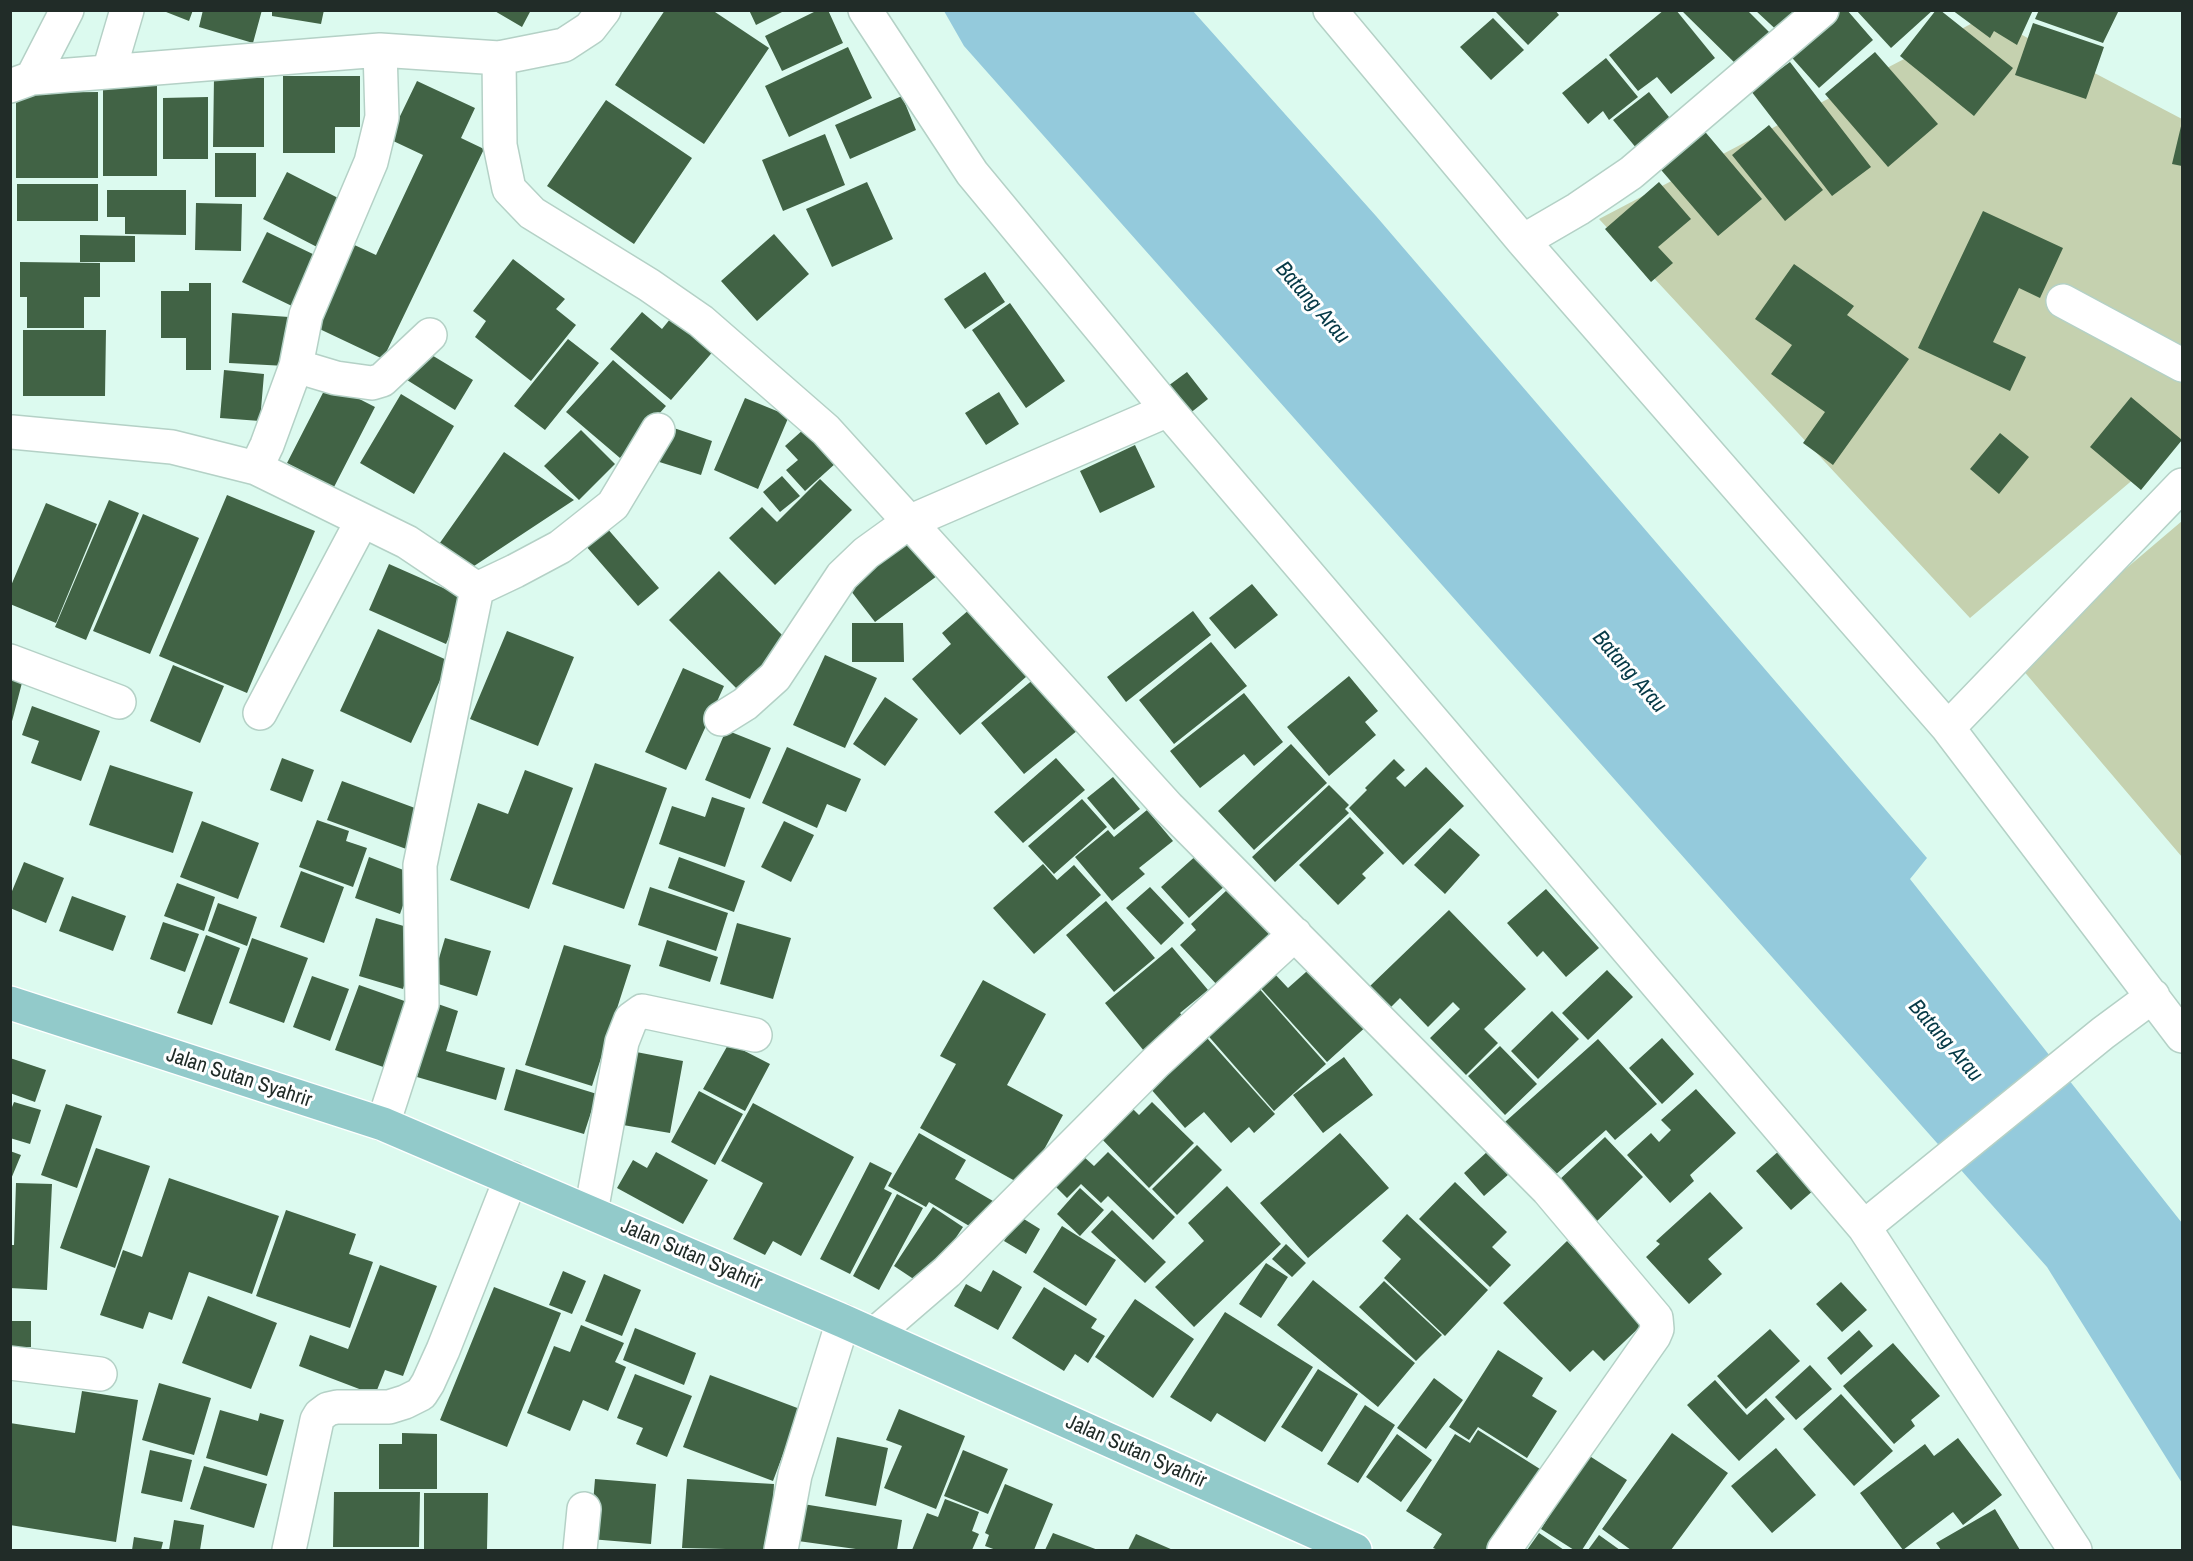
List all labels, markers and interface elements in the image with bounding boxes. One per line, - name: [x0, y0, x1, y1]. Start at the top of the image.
- water label: Batang Arau: [1269, 256, 1355, 350]
- water label: Batang Arau: [1586, 625, 1672, 719]
- water label: Batang Arau: [1902, 994, 1988, 1088]
- street label: Jalan Sutan Syahrir: [163, 1043, 315, 1113]
- street label: Jalan Sutan Syahrir: [616, 1214, 766, 1296]
- street label: Jalan Sutan Syahrir: [1062, 1410, 1210, 1494]

